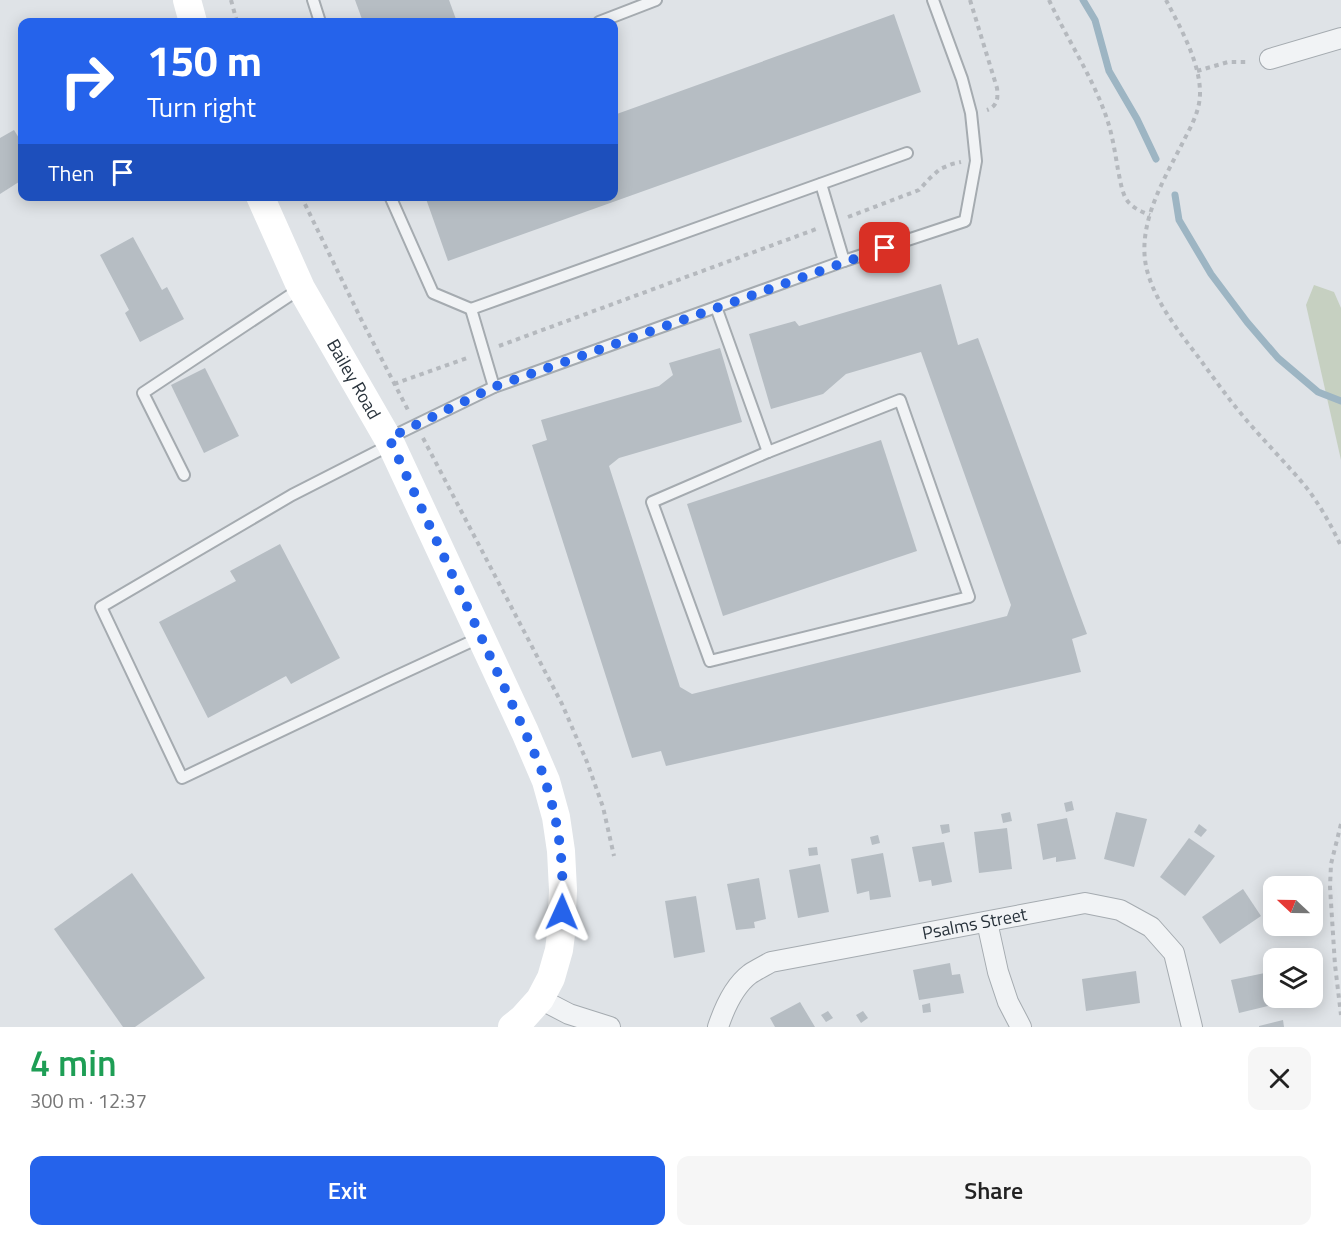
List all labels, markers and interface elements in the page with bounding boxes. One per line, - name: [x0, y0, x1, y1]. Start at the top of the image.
- text: 150 m: [147, 28, 262, 92]
- icon: right: [48, 42, 126, 120]
- text: Turn right: [147, 86, 256, 127]
- text: Then: [48, 156, 94, 190]
- icon: arrive: [106, 156, 139, 189]
- pin: [859, 222, 910, 273]
- icon: arrive: [868, 231, 901, 264]
- street label: Bailey Road: [320, 334, 388, 424]
- north arrow: [1263, 876, 1323, 936]
- map controls: [1263, 876, 1323, 1008]
- position arrow: [530, 880, 594, 944]
- street label: Psalms Street: [920, 900, 1030, 946]
- button: layers: [1263, 948, 1323, 1008]
- text: 4 min: [30, 1035, 117, 1090]
- button: close: [1248, 1047, 1311, 1110]
- text: 300 m · 12:37: [30, 1085, 147, 1116]
- button: Exit: [30, 1156, 665, 1225]
- button: Share: [677, 1156, 1311, 1225]

